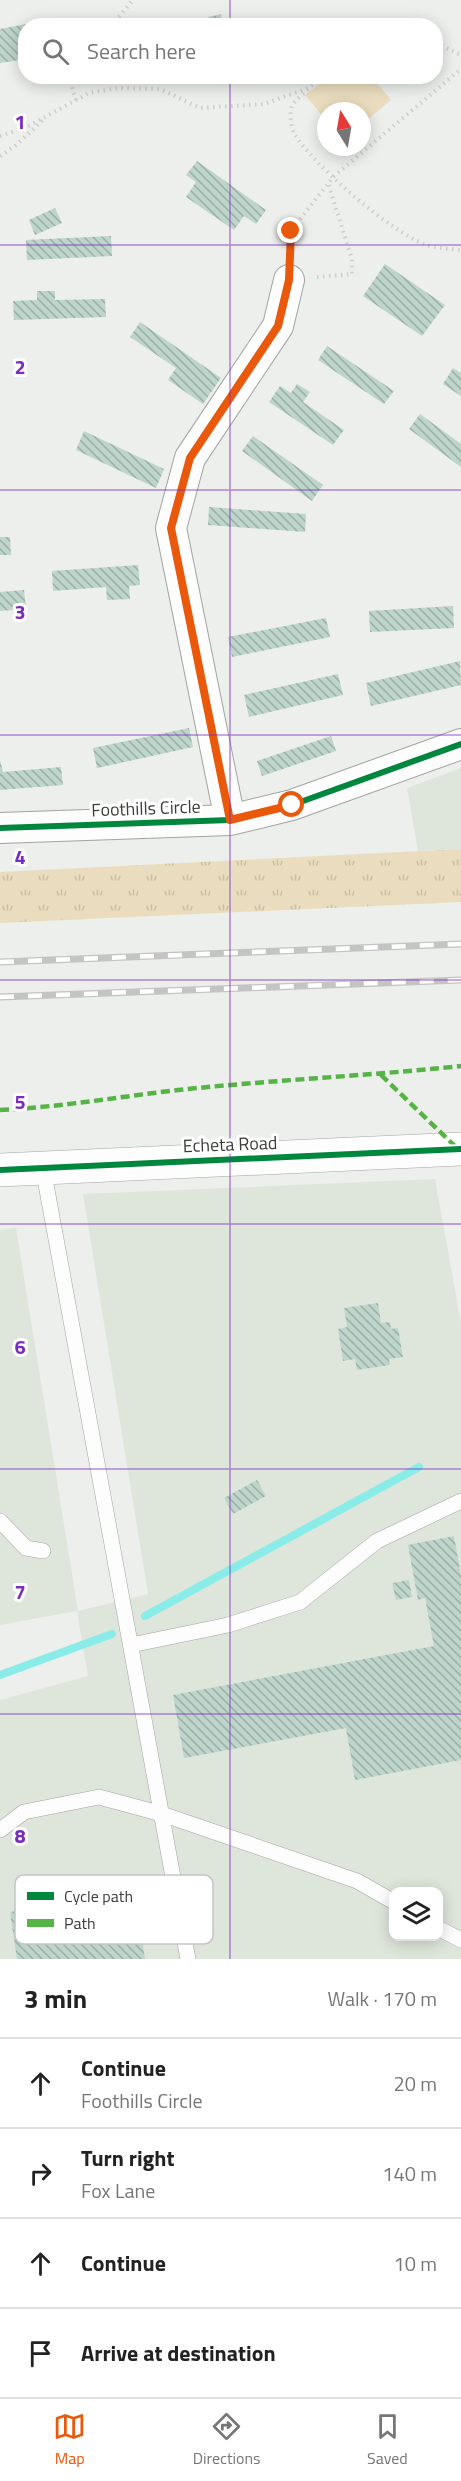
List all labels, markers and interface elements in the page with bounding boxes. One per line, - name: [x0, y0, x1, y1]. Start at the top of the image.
- search box: [18, 18, 443, 84]
- text: Search here: [87, 34, 196, 68]
- icon: search: [39, 35, 72, 68]
- north arrow: [317, 102, 371, 156]
- text: 1: [14, 106, 26, 137]
- route end: [277, 217, 303, 243]
- text: 2: [14, 351, 26, 382]
- text: 3: [14, 596, 26, 627]
- route start: [278, 791, 304, 817]
- street label: Foothills Circle: [91, 793, 201, 823]
- text: 4: [14, 841, 26, 872]
- text: 5: [14, 1086, 26, 1117]
- street label: Echeta Road: [182, 1129, 278, 1159]
- text: 6: [14, 1331, 26, 1362]
- text: 7: [14, 1576, 26, 1607]
- text: 8: [14, 1820, 26, 1851]
- legend: [15, 1875, 213, 1944]
- text: Cycle path: [64, 1884, 133, 1908]
- map controls: [389, 1887, 443, 1941]
- button: layers: [389, 1887, 443, 1941]
- text: Path: [64, 1911, 96, 1935]
- text: 3 min: [24, 1979, 87, 2018]
- text: Walk · 170 m: [328, 1983, 437, 2014]
- text: Continue: [81, 2051, 166, 2085]
- icon: ahead: [24, 2067, 57, 2100]
- text: 20 m: [393, 2068, 437, 2099]
- text: Foothills Circle: [81, 2085, 203, 2116]
- text: Turn right: [81, 2141, 175, 2175]
- icon: right: [24, 2157, 57, 2190]
- text: 140 m: [382, 2158, 437, 2189]
- text: Fox Lane: [81, 2175, 155, 2206]
- text: Continue: [81, 2246, 166, 2280]
- icon: ahead: [24, 2247, 57, 2280]
- text: 10 m: [393, 2248, 437, 2279]
- text: Arrive at destination: [81, 2336, 276, 2370]
- icon: arrive: [24, 2337, 57, 2370]
- tab: Map: [53, 2410, 86, 2470]
- tab: Directions: [193, 2410, 261, 2470]
- tab: Saved: [367, 2410, 408, 2470]

